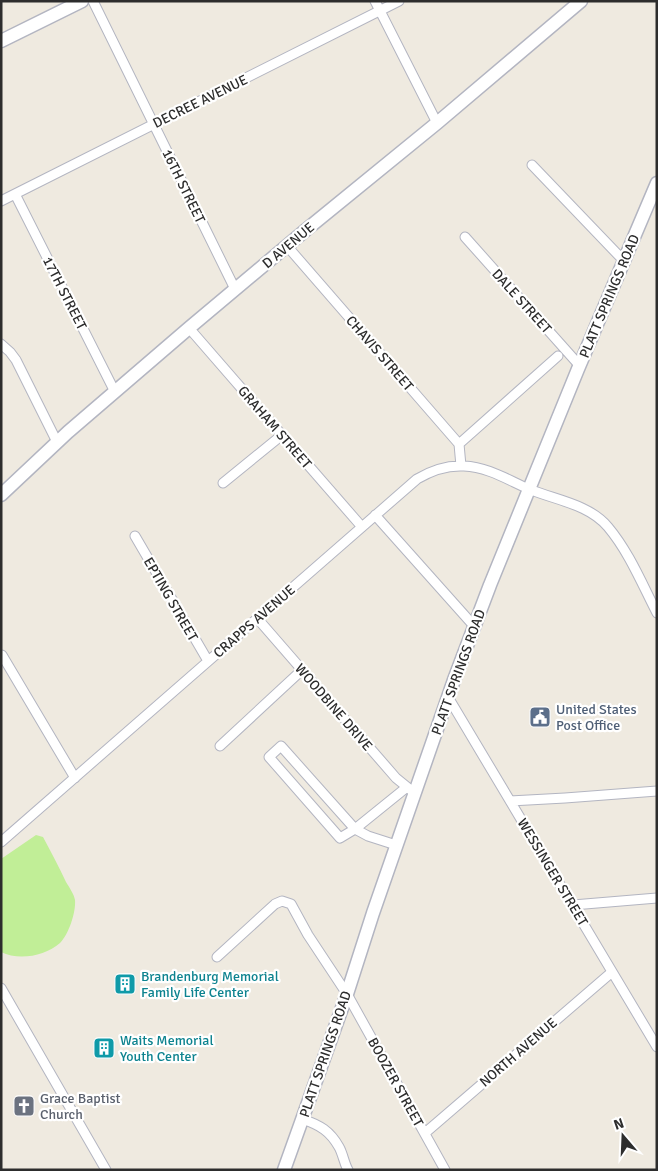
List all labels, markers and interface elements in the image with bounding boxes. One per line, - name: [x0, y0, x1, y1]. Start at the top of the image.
- street label: DECREE AVENUE: [150, 71, 250, 132]
- street label: 16TH STREET: [158, 147, 209, 226]
- street label: D AVENUE: [259, 219, 318, 272]
- street label: PLATT SPRINGS ROAD: [576, 232, 643, 361]
- street label: 17TH STREET: [39, 254, 90, 333]
- street label: DALE STREET: [488, 266, 555, 337]
- street label: CHAVIS STREET: [342, 312, 417, 395]
- street label: GRAHAM STREET: [234, 383, 315, 472]
- street label: EPTING STREET: [140, 554, 201, 644]
- street label: CRAPPS AVENUE: [210, 581, 299, 662]
- street label: PLATT SPRINGS ROAD: [428, 607, 489, 737]
- street label: WOODBINE DRIVE: [291, 660, 376, 754]
- place label: United States Post Office: [556, 701, 637, 734]
- public building icon: United States Post Office: [528, 705, 552, 729]
- street label: WESSINGER STREET: [514, 815, 592, 929]
- place label: Brandenburg Memorial Family Life Center: [141, 968, 279, 1001]
- building icon: Brandenburg Memorial Family Life Center: [113, 972, 137, 996]
- street label: PLATT SPRINGS ROAD: [296, 989, 355, 1120]
- street label: NORTH AVENUE: [476, 1014, 561, 1091]
- place label: Waits Memorial Youth Center: [120, 1032, 214, 1065]
- street label: BOOZER STREET: [364, 1035, 427, 1130]
- building icon: Waits Memorial Youth Center: [92, 1036, 116, 1060]
- place label: Grace Baptist Church: [40, 1090, 121, 1123]
- church icon: Grace Baptist Church: [12, 1094, 36, 1118]
- north arrow: [598, 1111, 648, 1161]
- text: N: [612, 1115, 626, 1134]

